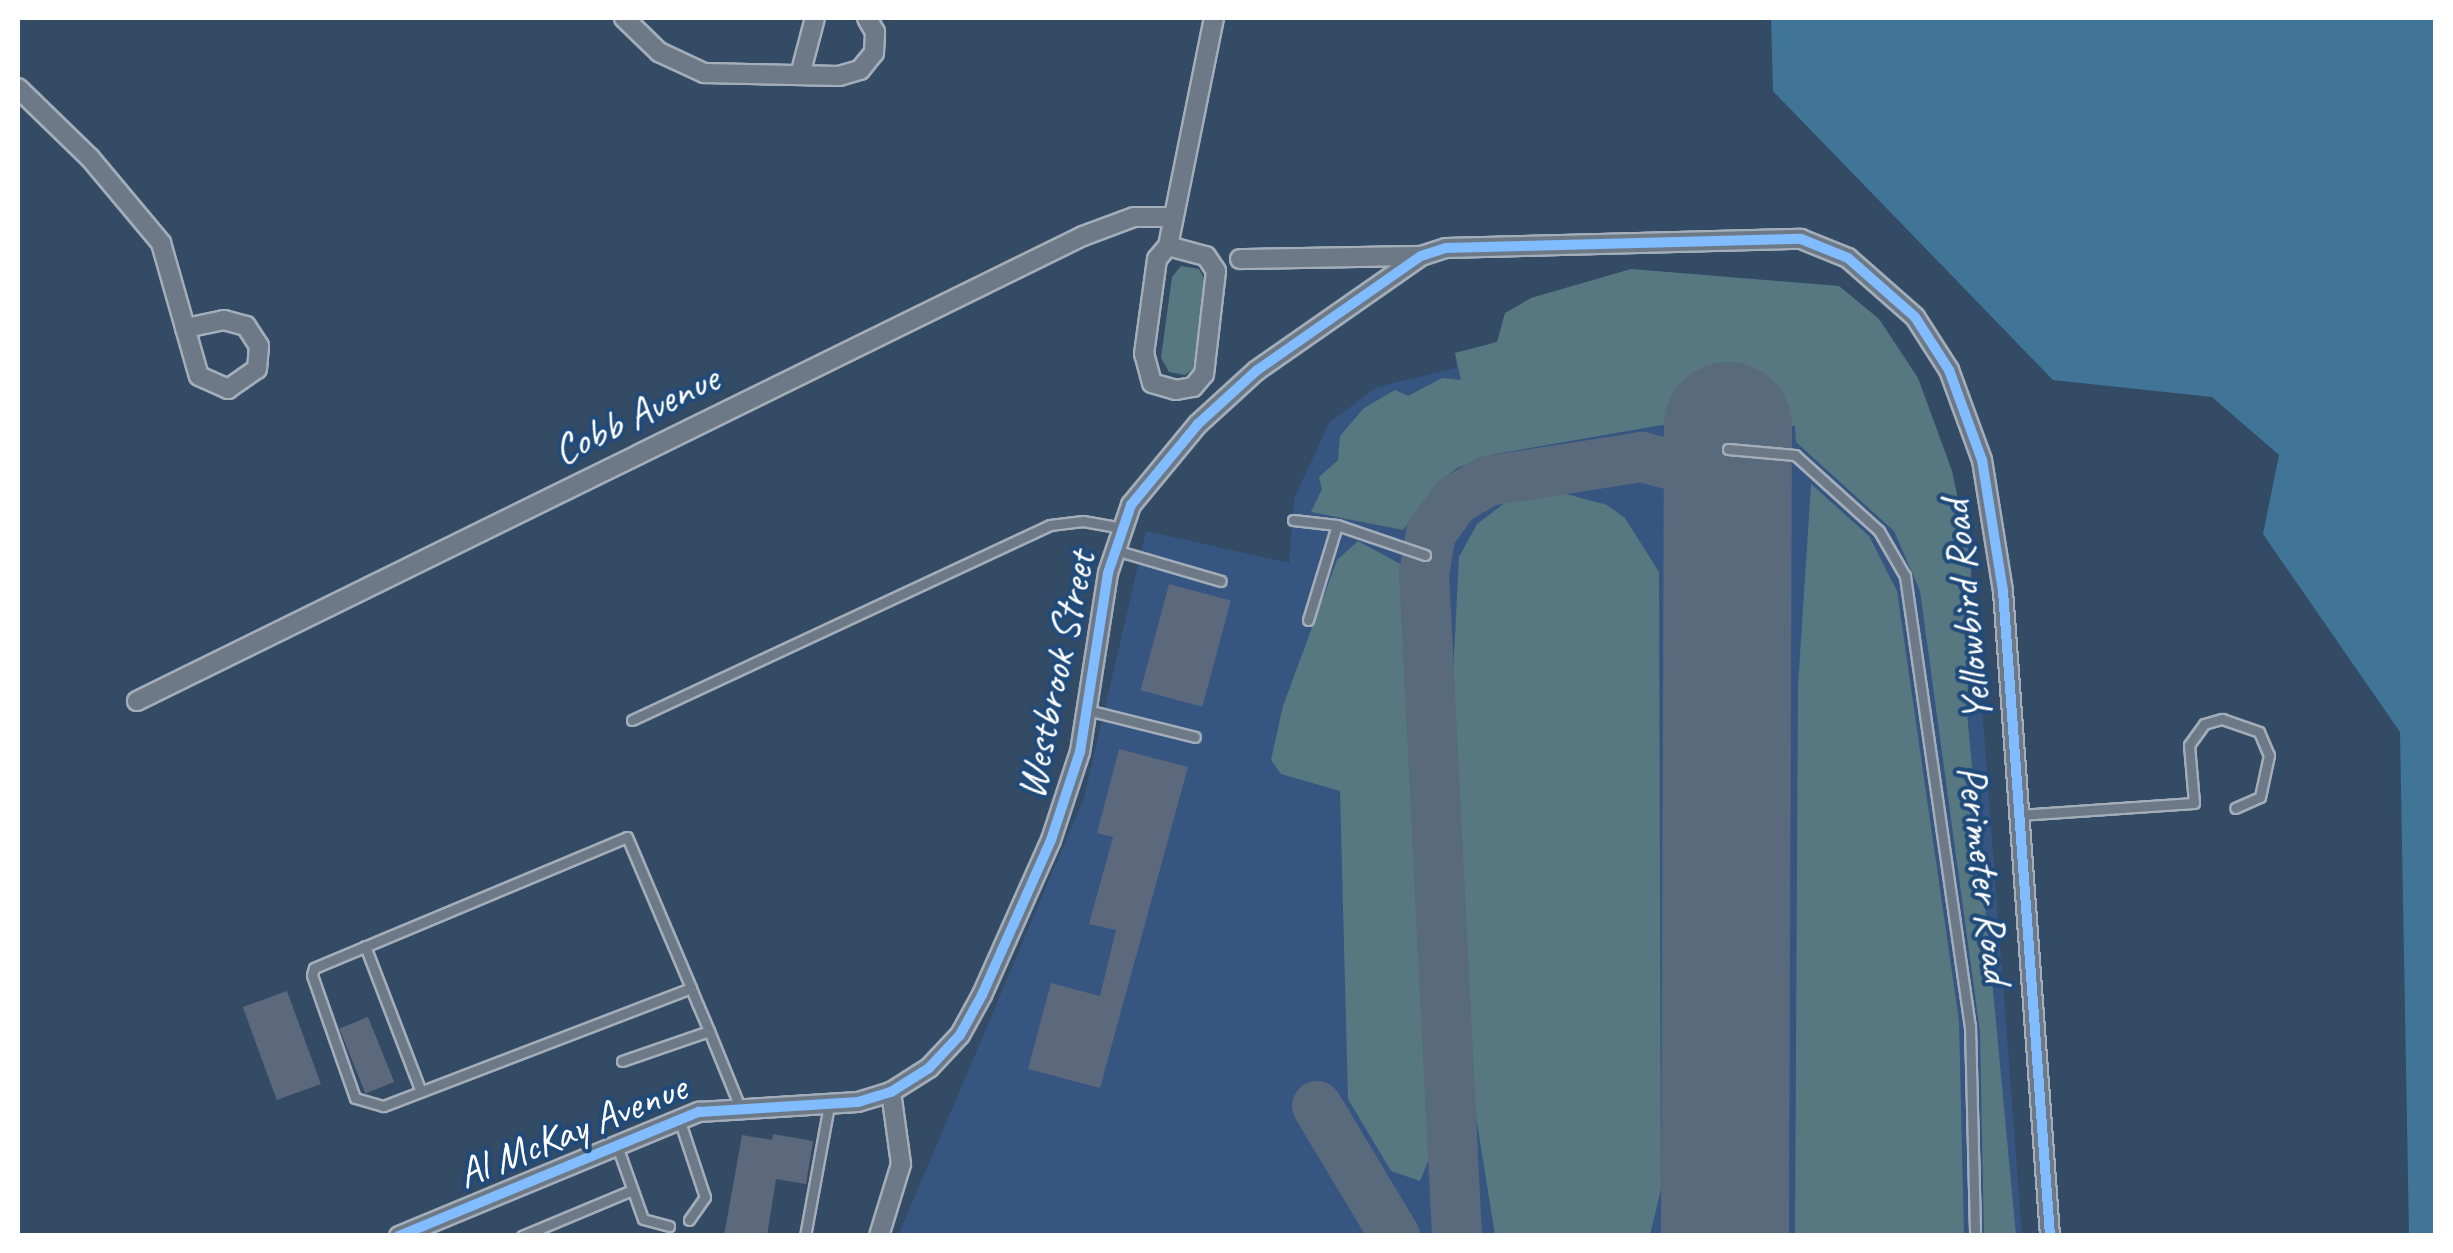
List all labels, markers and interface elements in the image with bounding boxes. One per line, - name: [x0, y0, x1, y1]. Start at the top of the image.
- street label: Cobb Avenue: [545, 353, 727, 477]
- street label: Yellowbird Road: [1930, 498, 2004, 724]
- street label: Westbrook Street: [1005, 546, 1107, 804]
- street label: Perimeter Road: [1946, 763, 2022, 985]
- street label: Al McKay Avenue: [450, 1062, 694, 1200]

